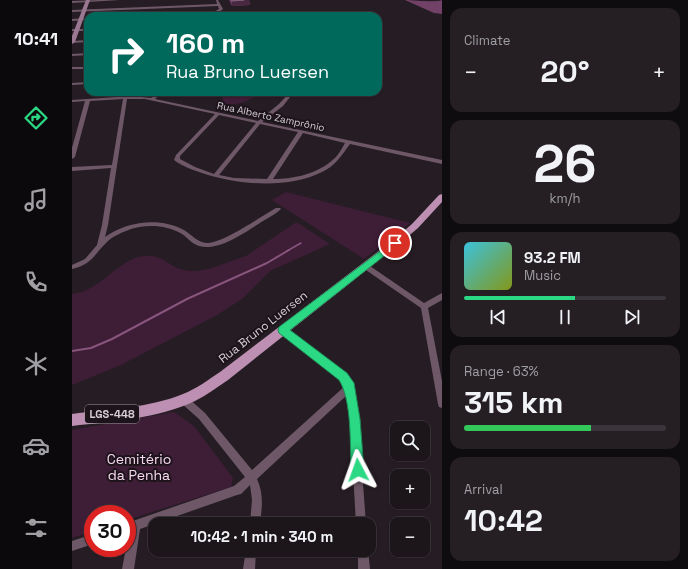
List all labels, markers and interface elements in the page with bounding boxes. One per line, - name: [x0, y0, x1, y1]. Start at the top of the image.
- text: 160 m: [166, 25, 245, 61]
- text: 10:41: [14, 27, 58, 50]
- icon: right: [100, 28, 152, 80]
- text: Climate: [464, 32, 510, 49]
- text: 20°: [540, 52, 590, 91]
- text: −: [464, 58, 478, 86]
- text: +: [652, 58, 666, 86]
- text: Rua Bruno Luersen: [166, 60, 329, 83]
- street label: Rua Alberto Zamprônio: [216, 99, 326, 134]
- icon: directions: [22, 104, 50, 132]
- text: 26: [533, 131, 597, 197]
- icon: music: [22, 186, 50, 214]
- text: km/h: [550, 190, 580, 207]
- pin: [378, 226, 412, 260]
- icon: arrive: [384, 232, 406, 254]
- text: 93.2 FM: [524, 248, 581, 267]
- text: Music: [524, 267, 561, 284]
- icon: phone: [22, 268, 50, 296]
- street label: Rua Bruno Luersen: [215, 287, 311, 367]
- icon: previous: [487, 306, 509, 328]
- icon: pause: [554, 306, 576, 328]
- icon: next: [621, 306, 643, 328]
- icon: climate: [22, 350, 50, 378]
- text: Range · 63%: [464, 363, 539, 380]
- text: 315 km: [464, 383, 563, 422]
- road number: LGS-448: [85, 405, 139, 423]
- map controls: [390, 421, 430, 557]
- button: search: [390, 421, 430, 461]
- icon: car: [22, 432, 50, 460]
- position arrow: [337, 449, 379, 491]
- park label: Cemitério da Penha: [107, 450, 171, 484]
- button: +: [390, 469, 430, 509]
- text: Arrival: [464, 481, 503, 498]
- text: 10:42: [464, 501, 543, 540]
- speed limit sign: 30: [84, 505, 136, 557]
- icon: filters: [22, 514, 50, 542]
- button: −: [390, 517, 430, 557]
- text: 10:42 · 1 min · 340 m: [191, 527, 333, 546]

